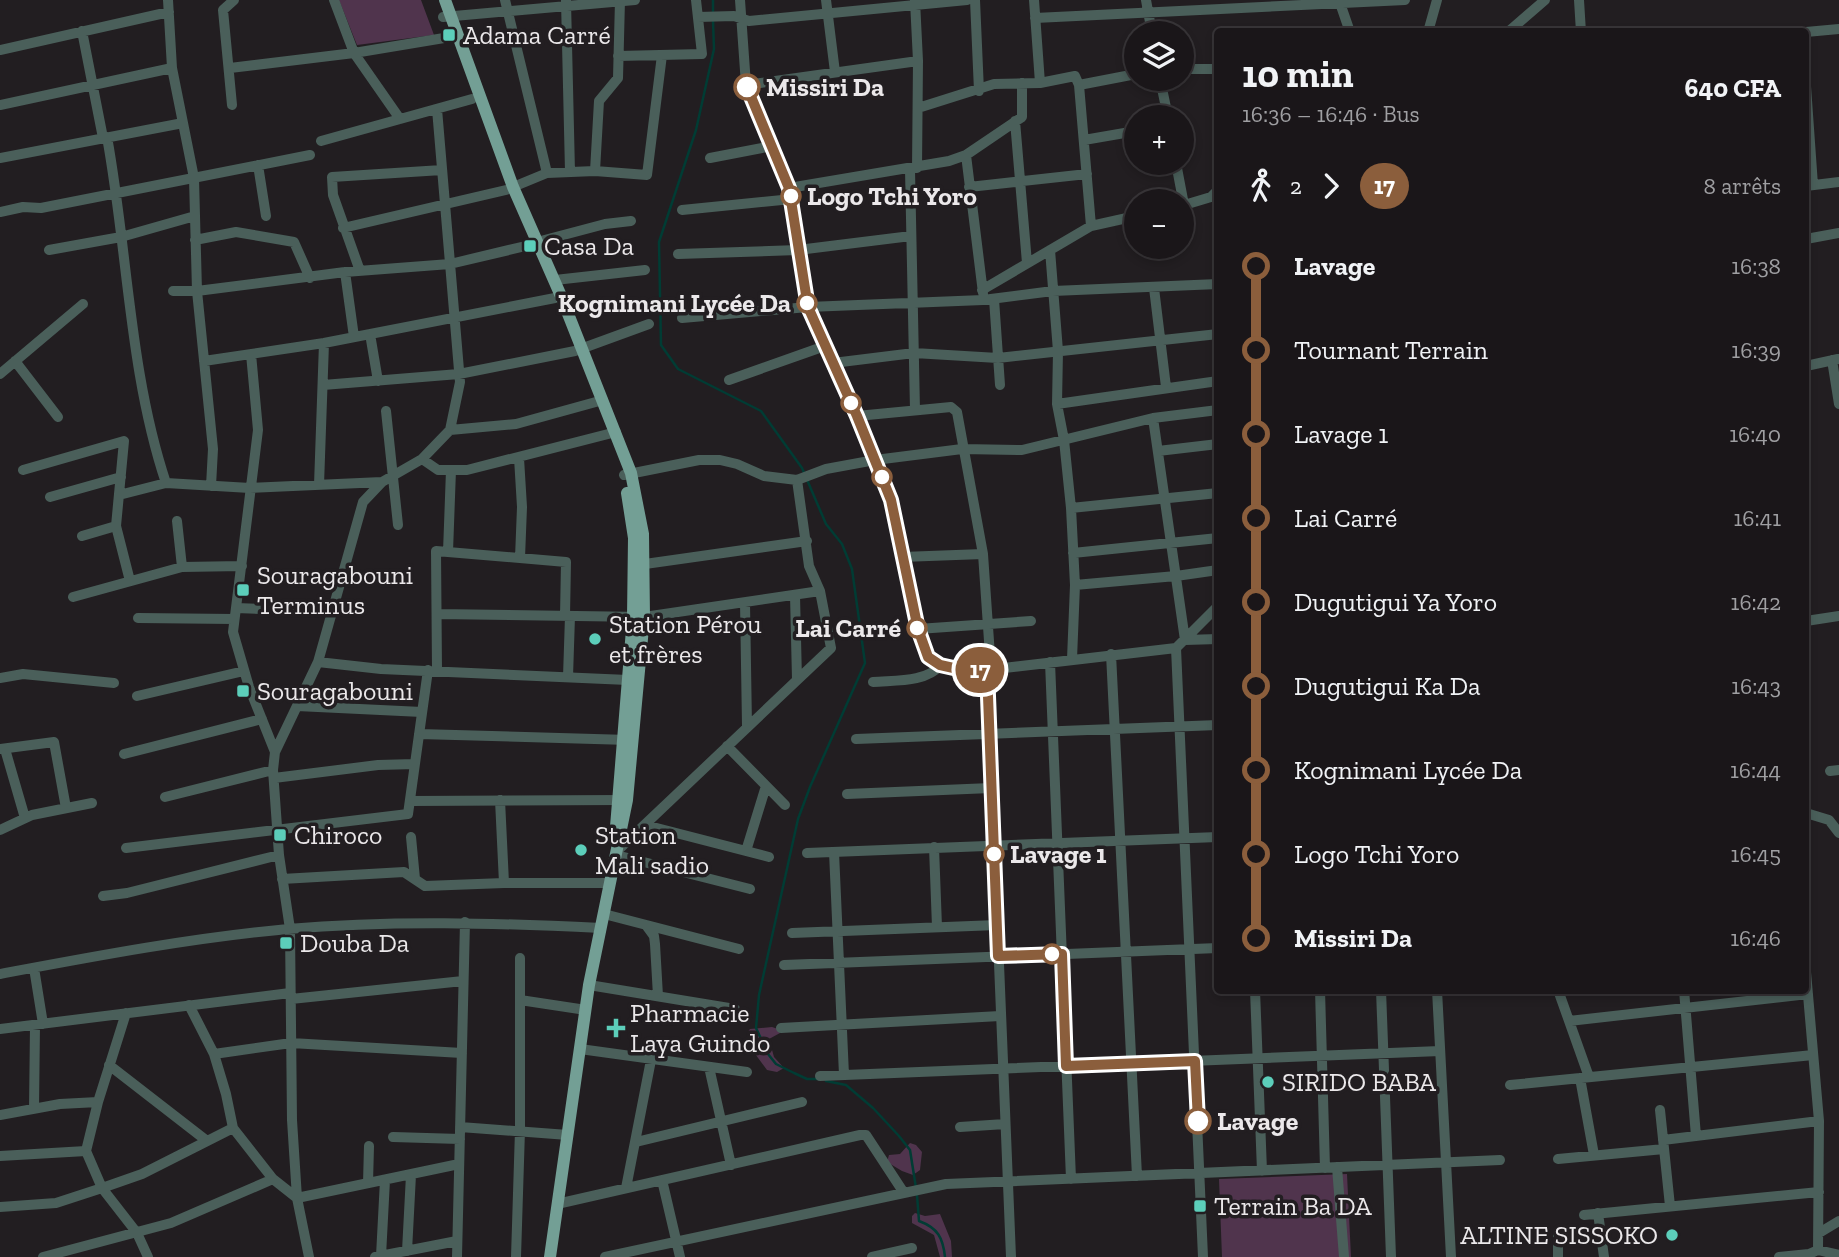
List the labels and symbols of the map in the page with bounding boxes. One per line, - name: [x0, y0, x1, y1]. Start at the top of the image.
- place label: Adama Carré: [463, 19, 611, 51]
- marker: Adama Carré: [441, 27, 457, 43]
- place label: Missiri Da: [766, 71, 884, 103]
- marker: Missiri Da: [734, 74, 760, 100]
- place label: Logo Tchi Yoro: [807, 180, 977, 212]
- marker: Logo Tchi Yoro: [781, 186, 801, 206]
- place label: Casa Da: [544, 230, 634, 262]
- marker: Casa Da: [522, 238, 538, 254]
- place label: Kognimani Lycée Da: [558, 287, 791, 319]
- marker: Kognimani Lycée Da: [797, 293, 817, 313]
- unlabelled marker: [841, 393, 861, 413]
- unlabelled marker: [872, 467, 892, 487]
- place label: Souragabouni Terminus: [257, 559, 413, 621]
- marker: Souragabouni Terminus: [235, 582, 251, 598]
- place label: Station Pérou et frères: [609, 608, 762, 670]
- place label: Lai Carré: [795, 612, 901, 644]
- marker: Lai Carré: [907, 618, 927, 638]
- marker: Station Pérou et frères: [587, 631, 603, 647]
- line badge: 17: [948, 647, 1012, 693]
- place label: Souragabouni: [257, 675, 413, 707]
- marker: Souragabouni: [235, 683, 251, 699]
- place label: Chiroco: [294, 819, 382, 851]
- place label: Station Mali sadio: [595, 819, 709, 881]
- marker: Chiroco: [272, 827, 288, 843]
- place label: Lavage 1: [1010, 838, 1107, 870]
- marker: Station Mali sadio: [573, 842, 589, 858]
- marker: Lavage 1: [984, 844, 1004, 864]
- place label: Douba Da: [300, 927, 410, 959]
- marker: Douba Da: [278, 935, 294, 951]
- unlabelled marker: [1042, 944, 1062, 964]
- place label: Pharmacie Laya Guindo: [630, 997, 770, 1059]
- marker: Pharmacie Laya Guindo: [608, 1020, 624, 1036]
- place label: SIRIDO BABA: [1282, 1066, 1437, 1098]
- marker: SIRIDO BABA: [1260, 1074, 1276, 1090]
- place label: Lavage: [1217, 1105, 1299, 1137]
- marker: Lavage: [1185, 1108, 1211, 1134]
- place label: Terrain Ba DA: [1214, 1190, 1373, 1222]
- marker: Terrain Ba DA: [1192, 1198, 1208, 1214]
- place label: ALTINE SISSOKO: [1460, 1219, 1658, 1251]
- marker: ALTINE SISSOKO: [1664, 1227, 1680, 1243]

